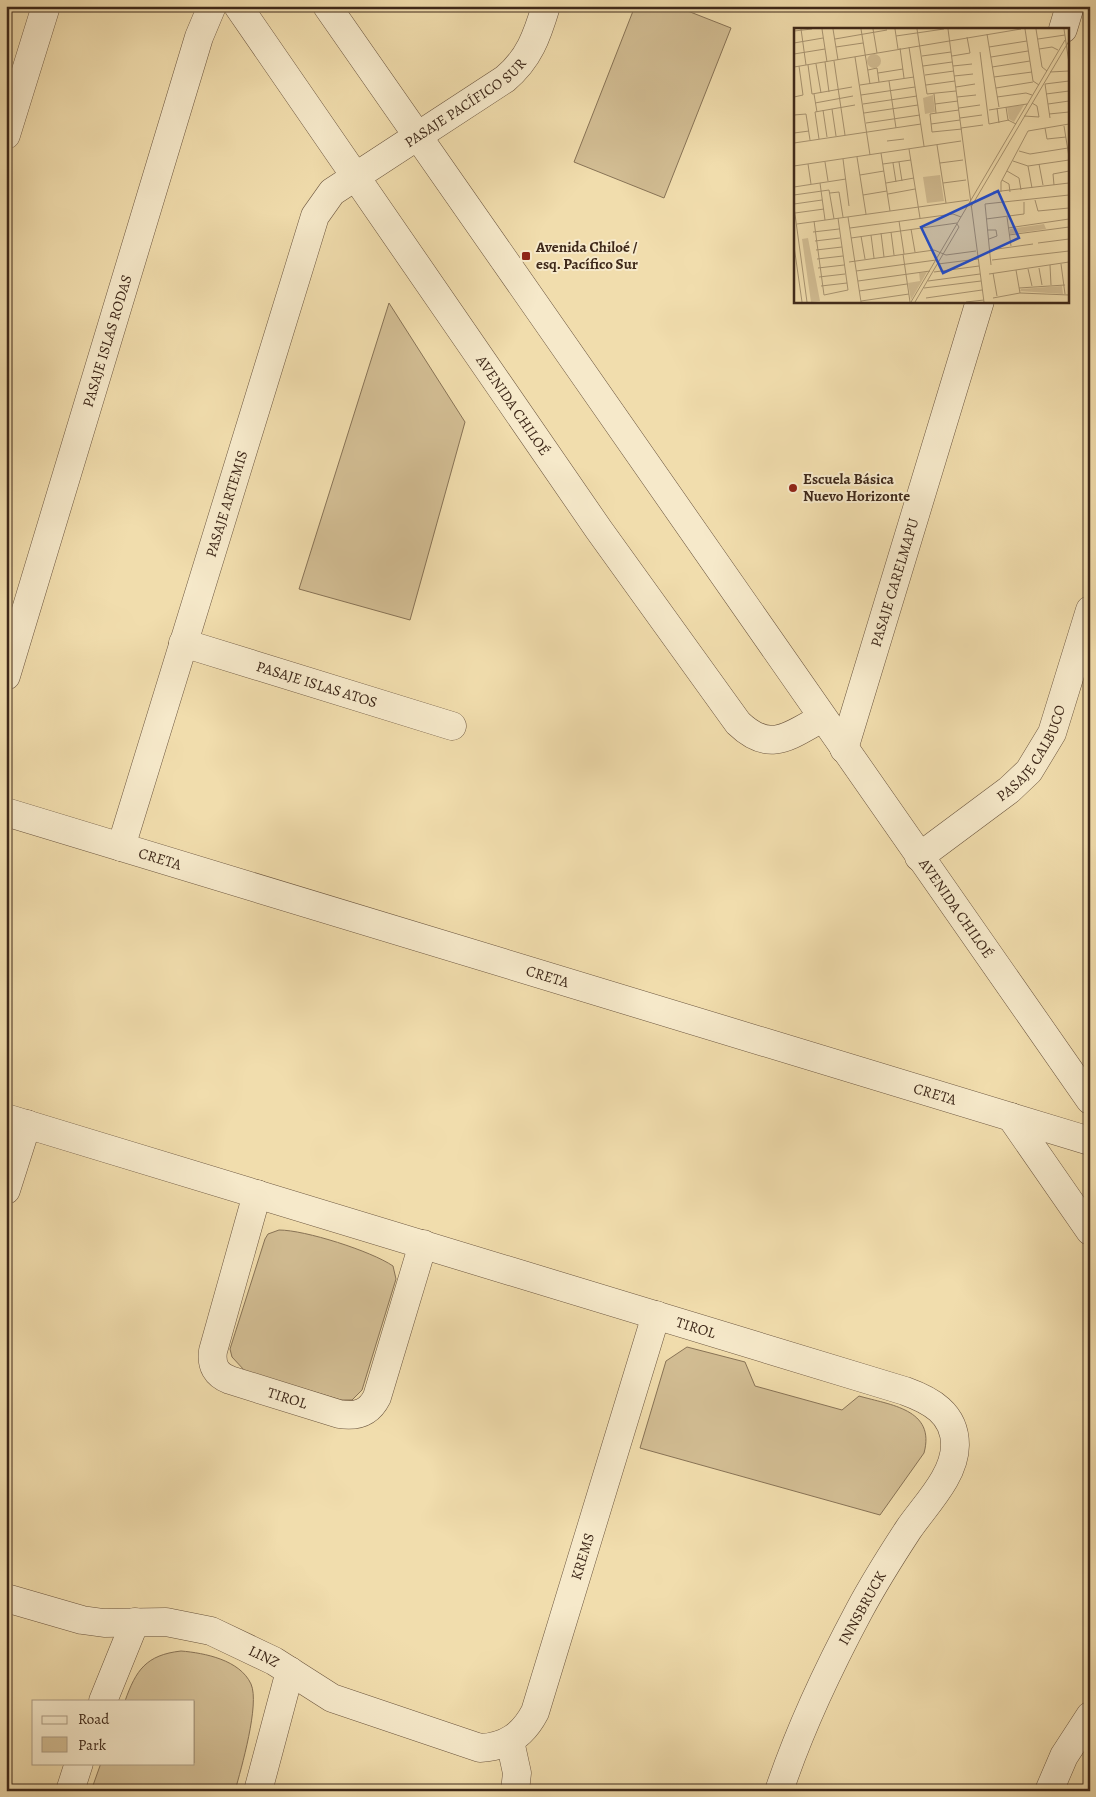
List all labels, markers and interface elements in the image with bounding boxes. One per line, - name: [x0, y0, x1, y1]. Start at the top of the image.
- inset map: [794, 28, 1068, 302]
- street label: PASAJE PACÍFICO SUR: [400, 53, 531, 152]
- place label: Avenida Chiloé / esq. Pacífico Sur: [535, 237, 638, 274]
- marker: Avenida Chiloé / esq. Pacífico Sur: [520, 250, 532, 262]
- street label: PASAJE ISLAS RODAS: [78, 272, 137, 410]
- street label: AVENIDA CHILOÉ: [471, 350, 555, 459]
- street label: PASAJE ARTEMIS: [201, 448, 252, 560]
- place label: Escuela Básica Nuevo Horizonte: [803, 469, 910, 506]
- marker: Escuela Básica Nuevo Horizonte: [787, 482, 799, 494]
- street label: PASAJE CARELMAPU: [866, 516, 924, 649]
- street label: PASAJE ISLAS ATOS: [254, 656, 380, 712]
- street label: PASAJE CALBUCO: [992, 702, 1070, 806]
- street label: CRETA: [136, 843, 184, 875]
- street label: AVENIDA CHILOÉ: [914, 853, 998, 962]
- street label: CRETA: [524, 960, 572, 992]
- street label: CRETA: [911, 1078, 959, 1110]
- street label: TIROL: [674, 1312, 719, 1343]
- street label: TIROL: [265, 1382, 310, 1414]
- street label: KREMS: [566, 1530, 599, 1582]
- street label: INNSBRUCK: [833, 1567, 891, 1649]
- street label: LINZ: [245, 1640, 284, 1672]
- legend: [32, 1700, 195, 1764]
- text: Road: [78, 1709, 110, 1729]
- text: Park: [78, 1735, 107, 1755]

